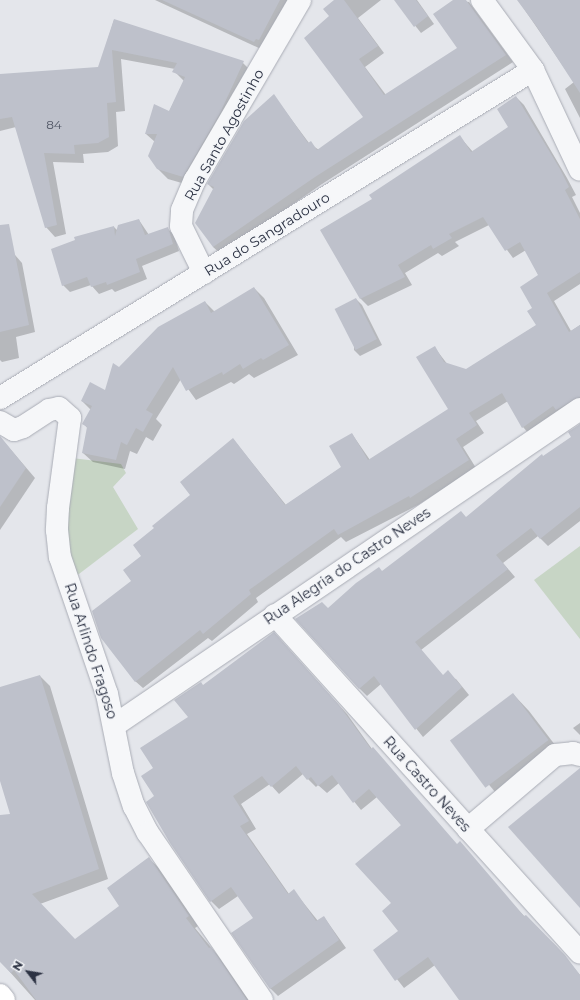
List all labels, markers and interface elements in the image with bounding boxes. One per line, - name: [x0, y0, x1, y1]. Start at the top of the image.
- street label: Rua Santo Agostinho: [181, 66, 267, 204]
- house number: 84: [46, 118, 62, 132]
- street label: Rua do Sangradouro: [201, 189, 333, 279]
- street label: Rua Alegria do Castro Neves: [261, 504, 433, 628]
- street label: Rua Arlindo Fragoso: [61, 581, 121, 721]
- street label: Rua Castro Neves: [380, 733, 474, 835]
- north arrow: [8, 952, 48, 992]
- text: N: [9, 958, 26, 973]

